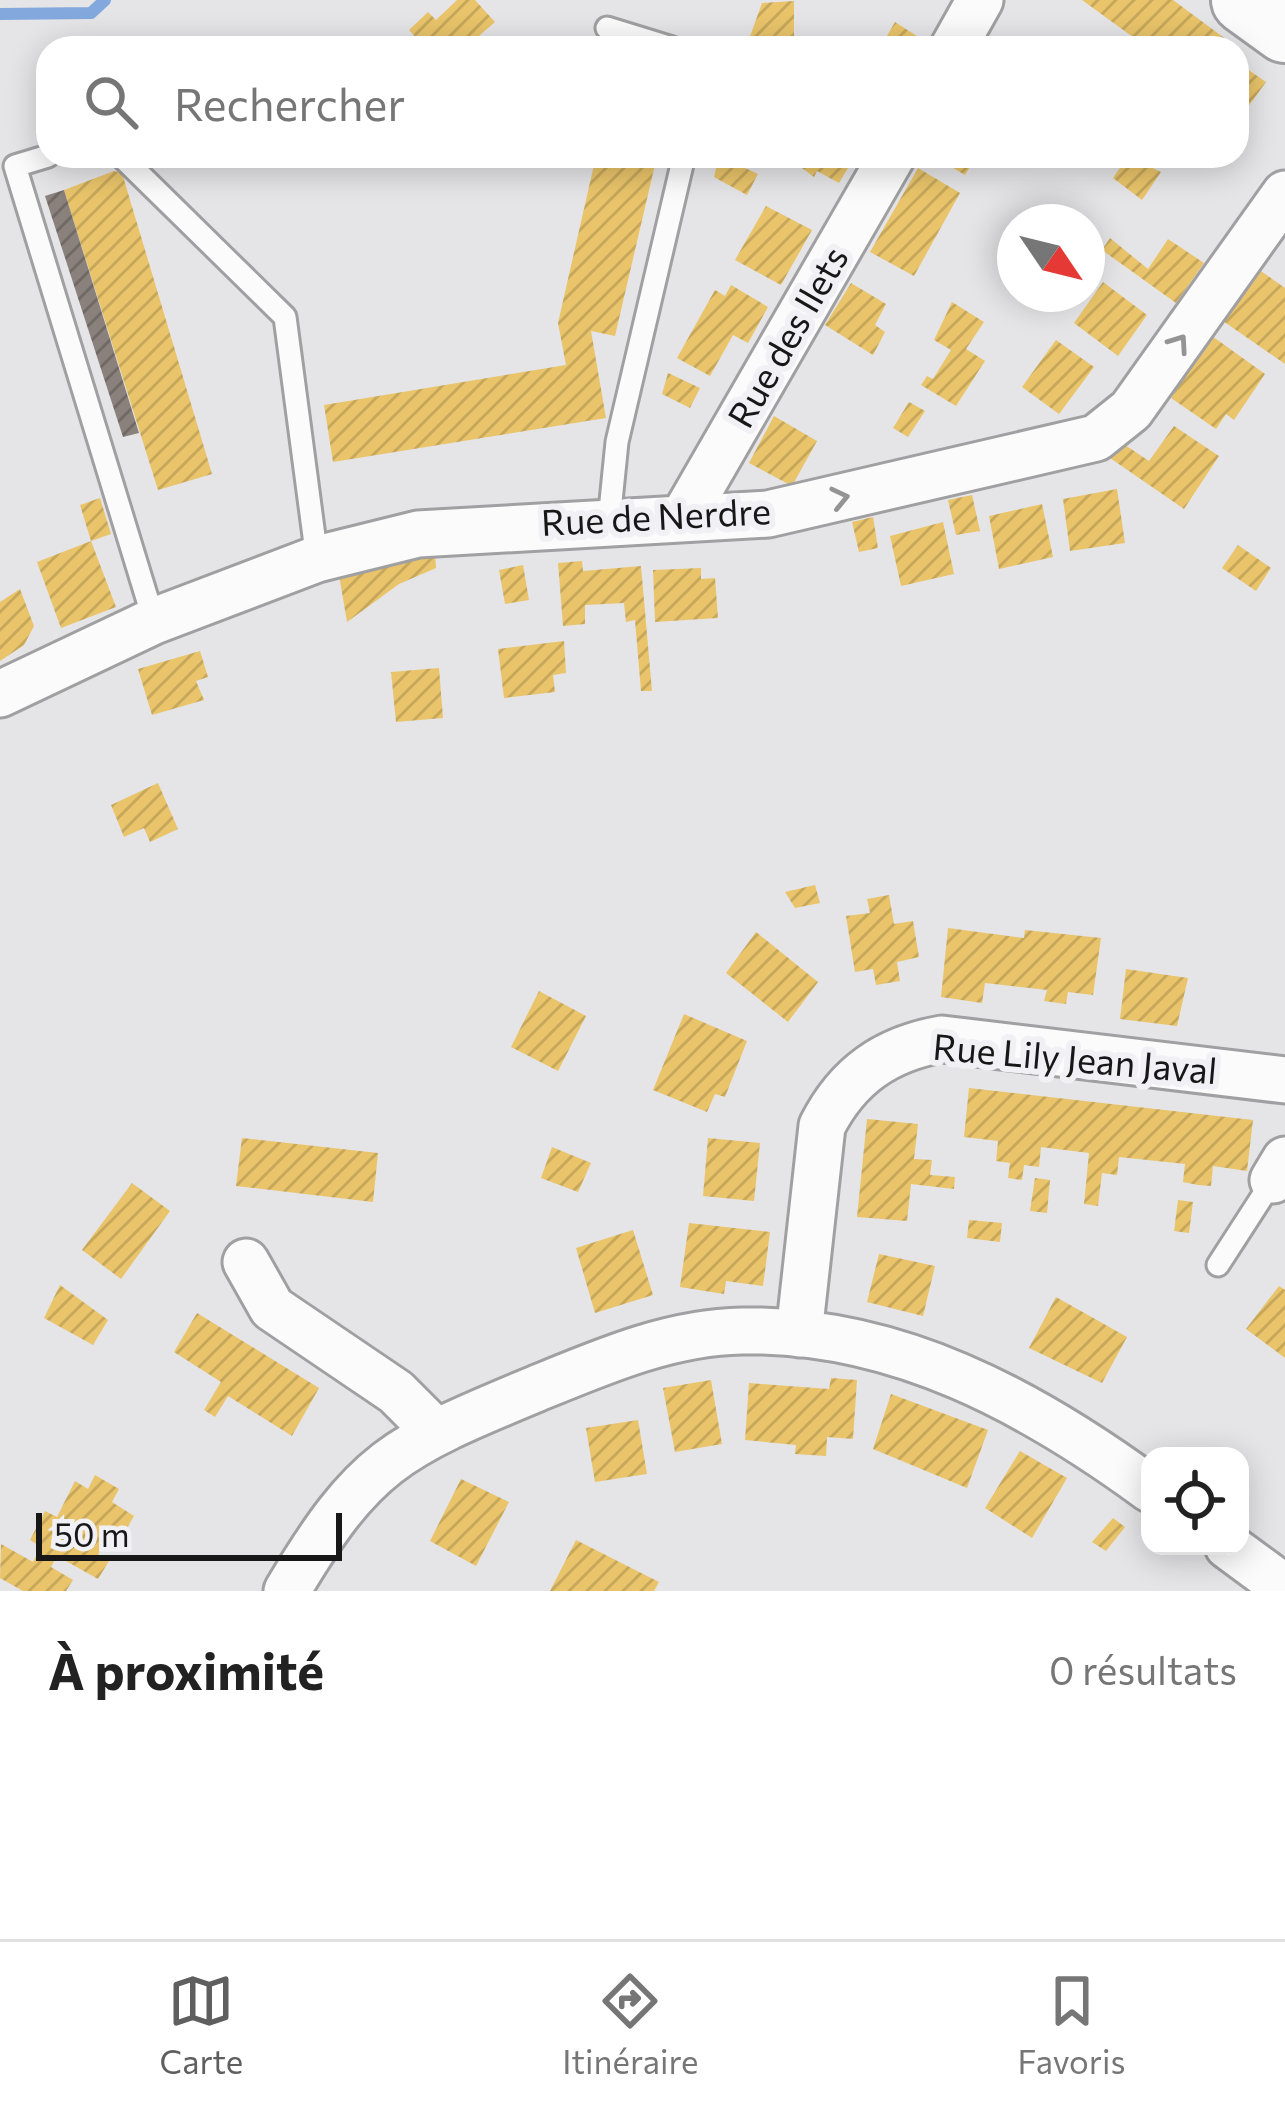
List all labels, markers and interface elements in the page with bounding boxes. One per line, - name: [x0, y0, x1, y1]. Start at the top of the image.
- search box: [36, 36, 1249, 168]
- icon: search: [78, 69, 144, 135]
- text: Rechercher: [174, 75, 405, 130]
- north arrow: [997, 204, 1105, 312]
- street label: Rue des Ilets: [717, 238, 856, 434]
- one-way arrow: [1165, 334, 1187, 356]
- one-way arrow: [830, 486, 850, 511]
- street label: Rue de Nerdre: [540, 487, 772, 543]
- street label: Rue Lily Jean Javal: [931, 1023, 1219, 1091]
- map controls: [1141, 1447, 1249, 1555]
- button: locate: [1141, 1447, 1249, 1555]
- scale bar: [36, 1507, 342, 1560]
- text: 50 m: [54, 1513, 130, 1554]
- text: À proximité: [48, 1638, 324, 1701]
- text: 0 résultats: [1049, 1645, 1237, 1693]
- tab: Carte: [160, 1968, 243, 2081]
- tab: Itinéraire: [562, 1968, 699, 2081]
- tab: Favoris: [1018, 1968, 1125, 2081]

